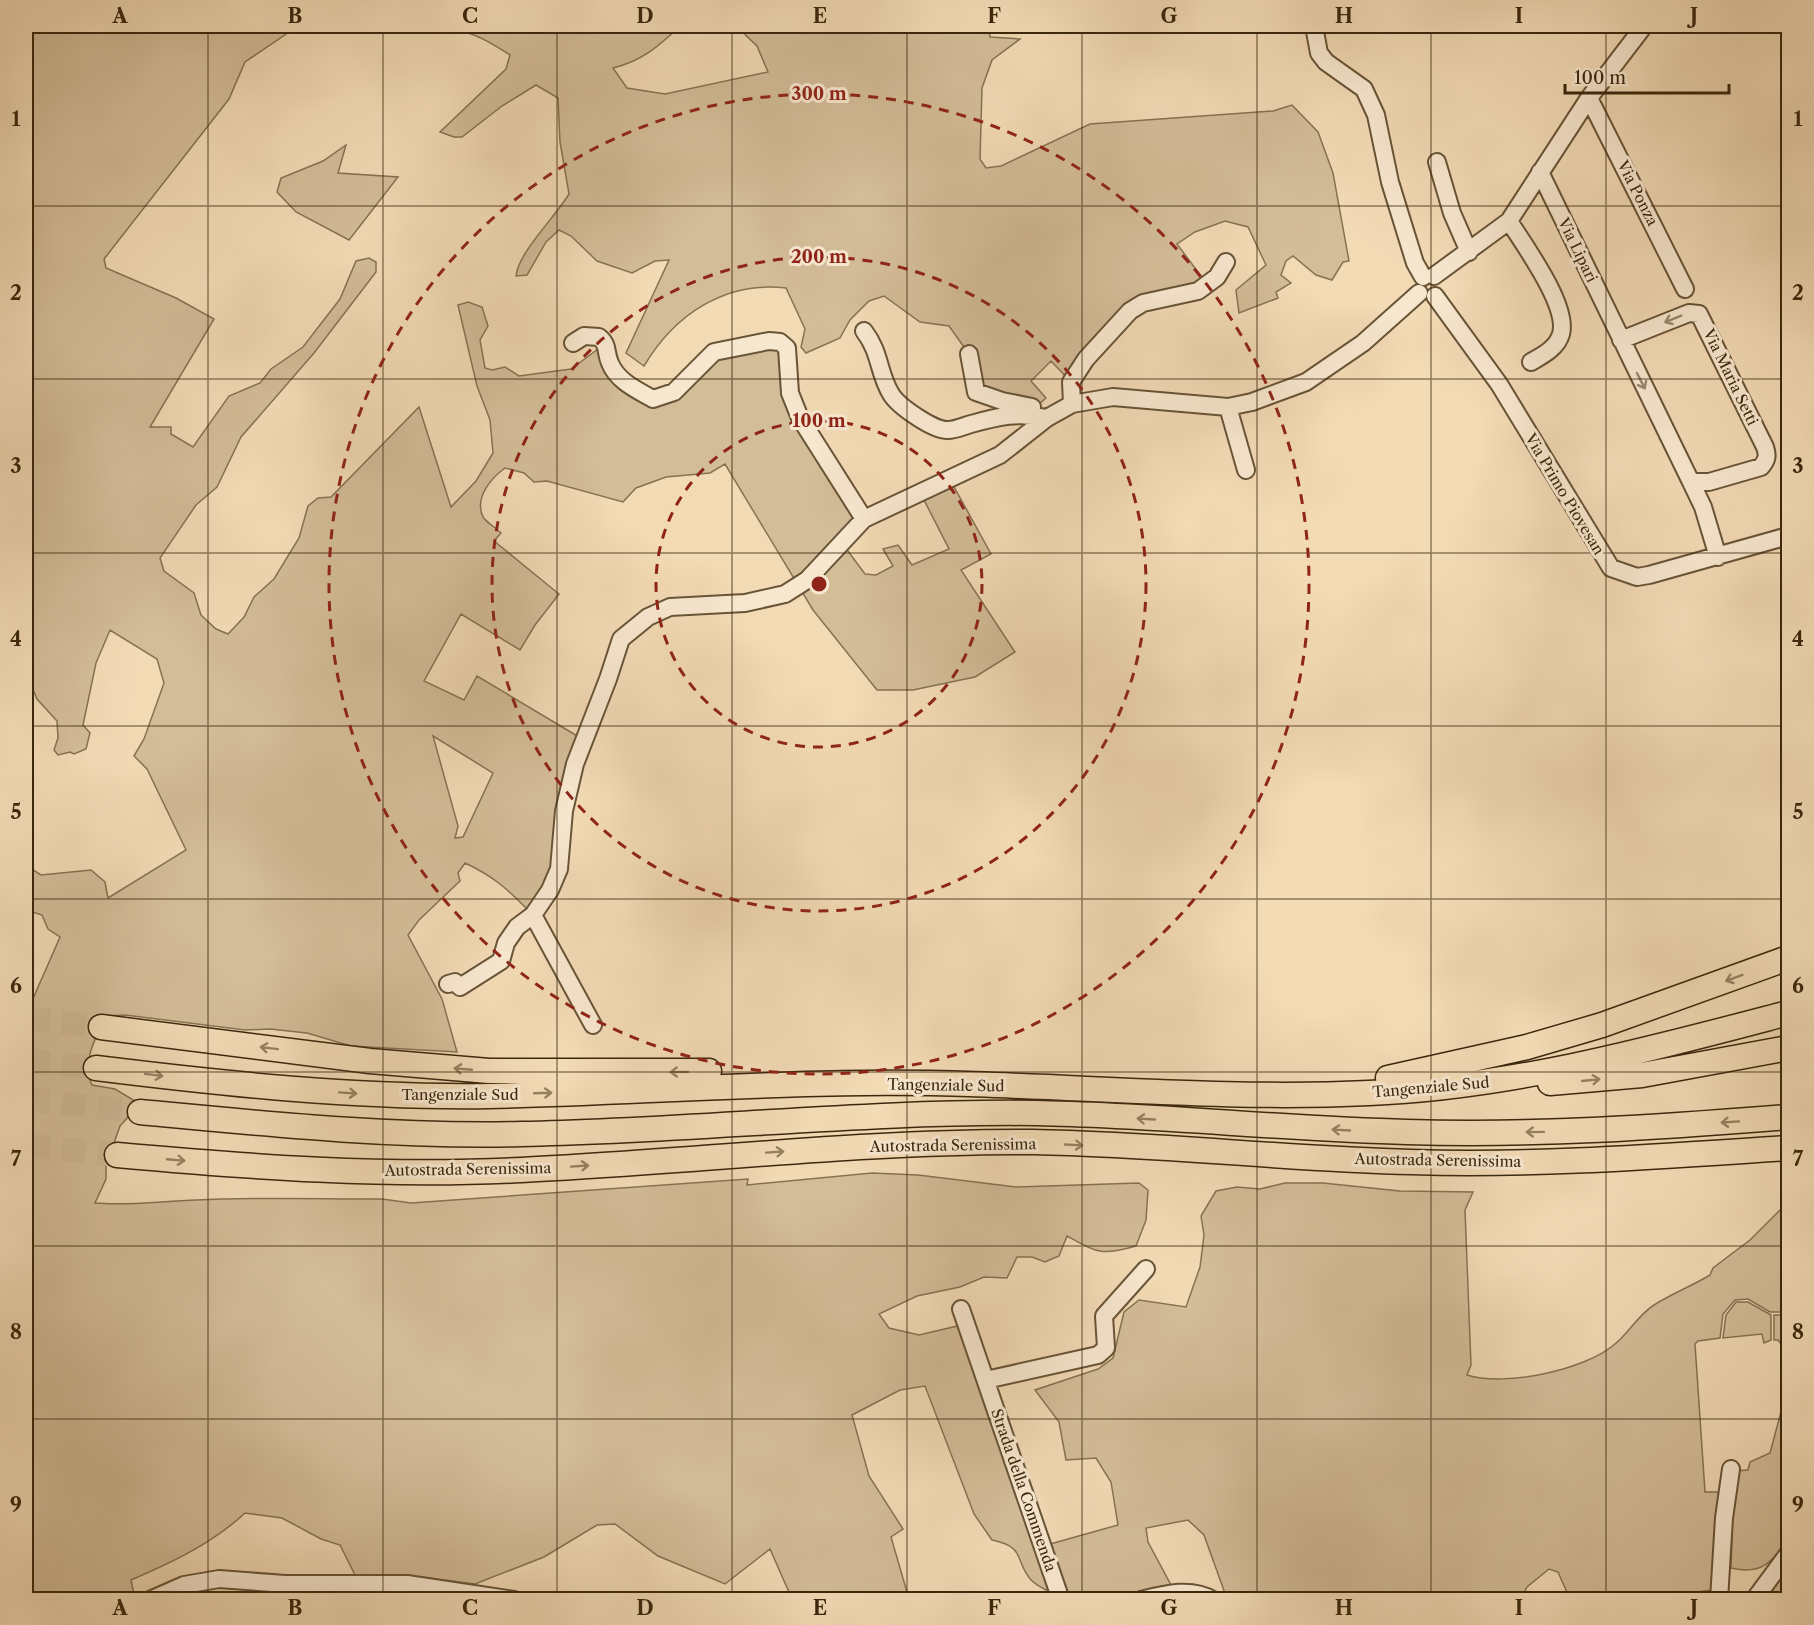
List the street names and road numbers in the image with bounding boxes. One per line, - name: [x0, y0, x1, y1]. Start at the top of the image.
- street label: Via Ponza: [1613, 156, 1663, 229]
- street label: Via Lipari: [1554, 214, 1602, 286]
- street label: Via Maria Setti: [1699, 325, 1763, 429]
- street label: Via Primo Piovesan: [1521, 429, 1609, 559]
- street label: Tangenziale Sud: [1372, 1072, 1490, 1102]
- street label: Tangenziale Sud: [887, 1074, 1005, 1096]
- street label: Tangenziale Sud: [401, 1085, 519, 1104]
- street label: Autostrada Serenissima: [868, 1134, 1037, 1156]
- street label: Autostrada Serenissima: [1353, 1149, 1522, 1171]
- street label: Autostrada Serenissima: [383, 1158, 552, 1180]
- street label: Strada della Commenda: [987, 1406, 1061, 1574]

